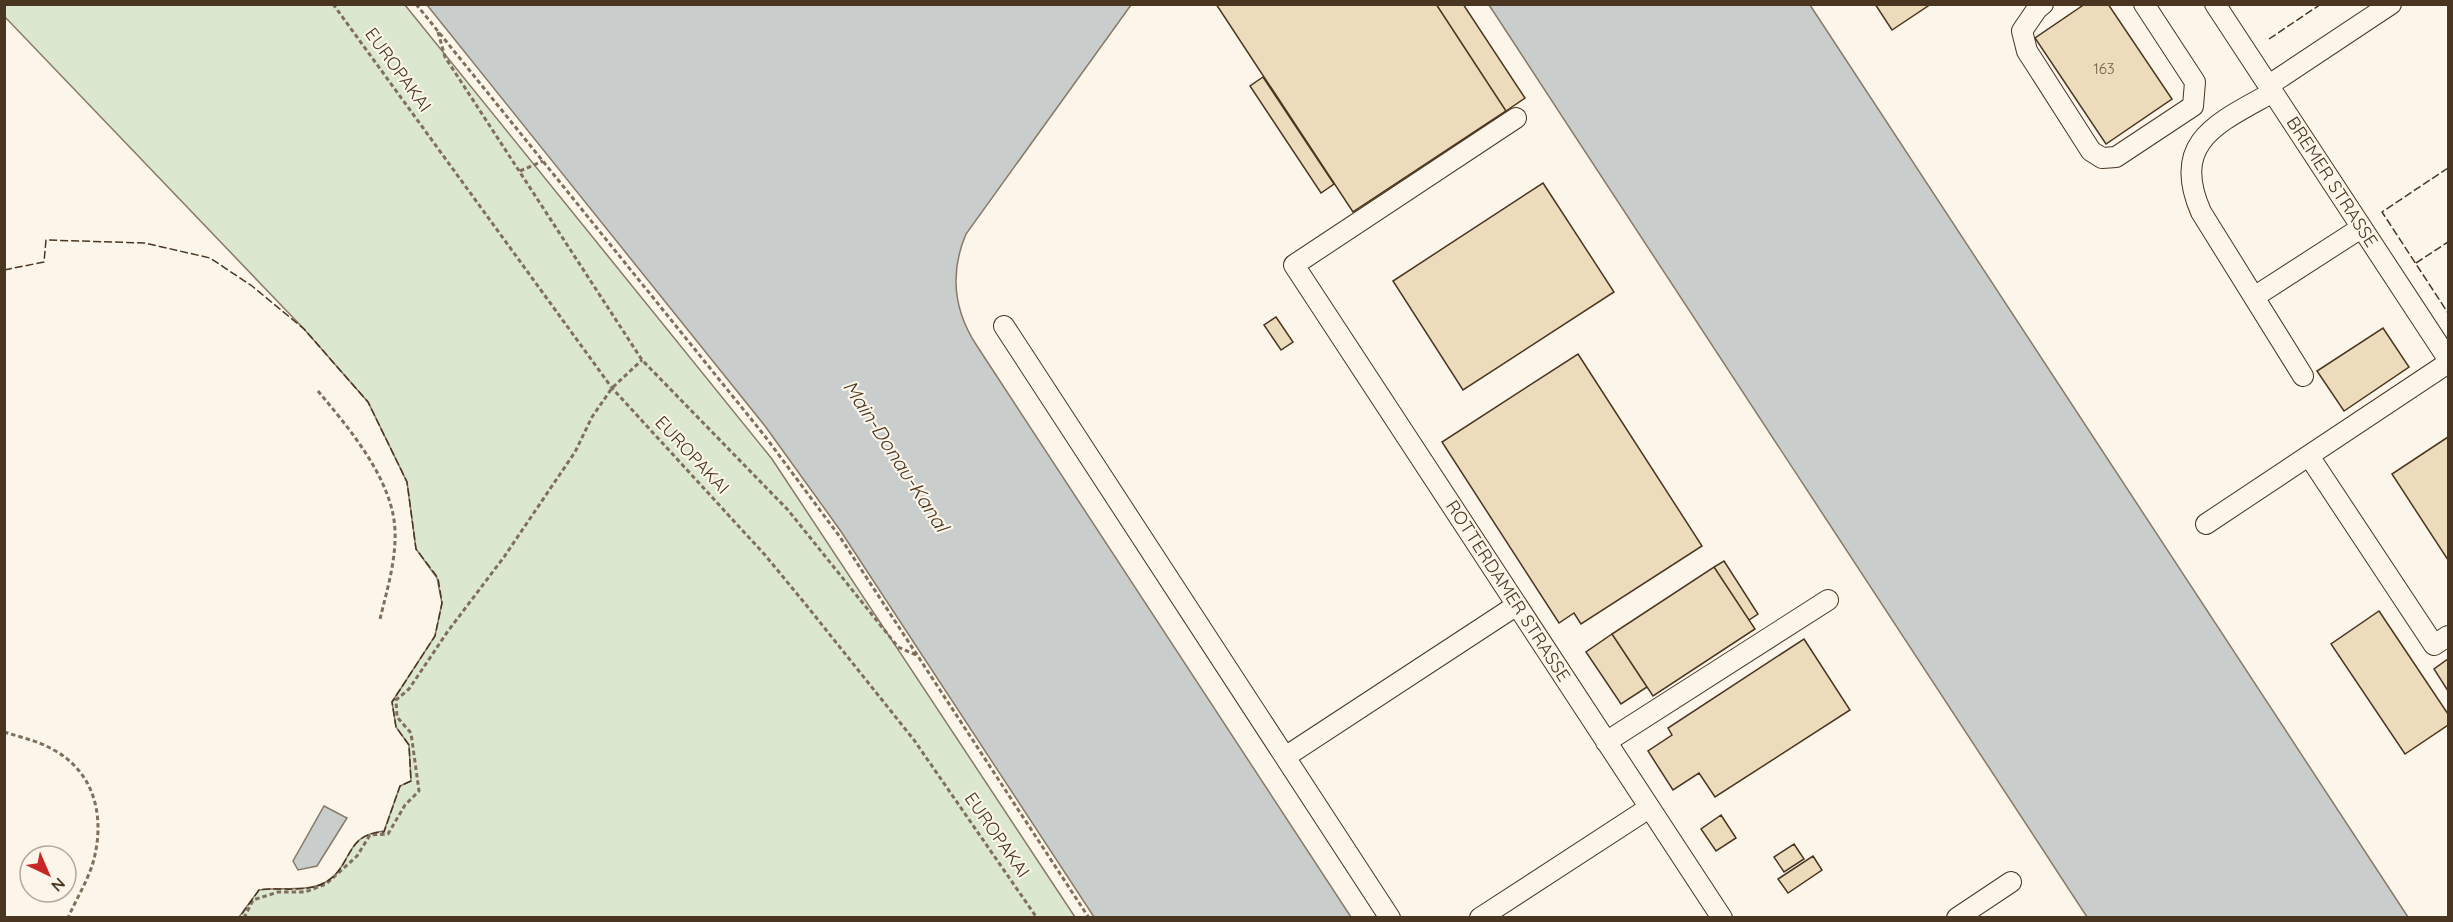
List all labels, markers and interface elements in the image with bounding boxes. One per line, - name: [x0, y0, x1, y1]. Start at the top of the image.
- street label: EUROPAKAI: [360, 23, 437, 116]
- house number: 163: [2093, 59, 2115, 78]
- street label: BREMER STRASSE: [2282, 112, 2383, 251]
- water label: Main-Donau-Kanal: [838, 375, 956, 538]
- street label: EUROPAKAI: [650, 411, 734, 499]
- street label: ROTTERDAMER STRASSE: [1441, 496, 1576, 686]
- street label: EUROPAKAI: [960, 788, 1035, 882]
- north arrow: [18, 844, 78, 904]
- text: N: [47, 874, 70, 896]

